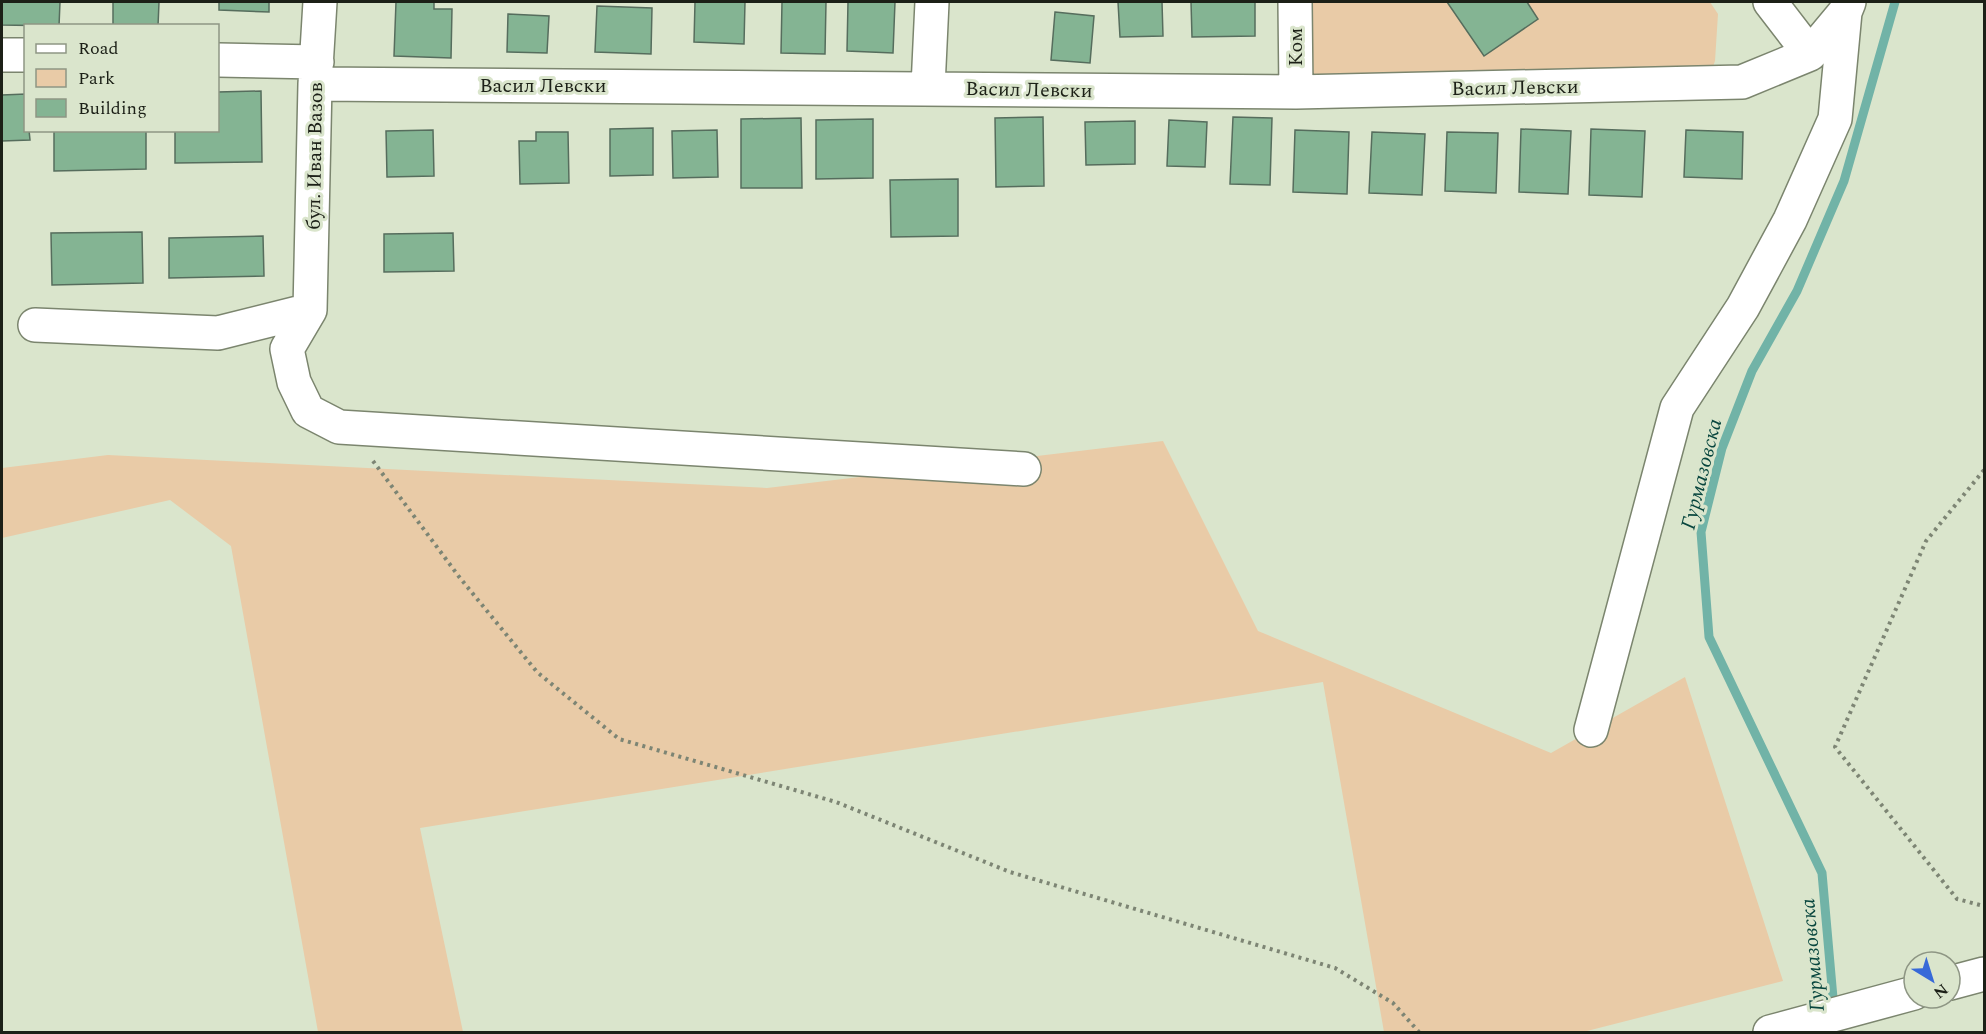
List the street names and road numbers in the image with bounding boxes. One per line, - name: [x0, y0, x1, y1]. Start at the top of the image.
- street label: Ком: [1281, 28, 1311, 66]
- street label: Васил Левски: [479, 71, 607, 101]
- street label: Васил Левски: [1451, 72, 1579, 104]
- street label: Васил Левски: [965, 74, 1093, 106]
- street label: бул. Иван Вазов: [299, 82, 331, 230]

